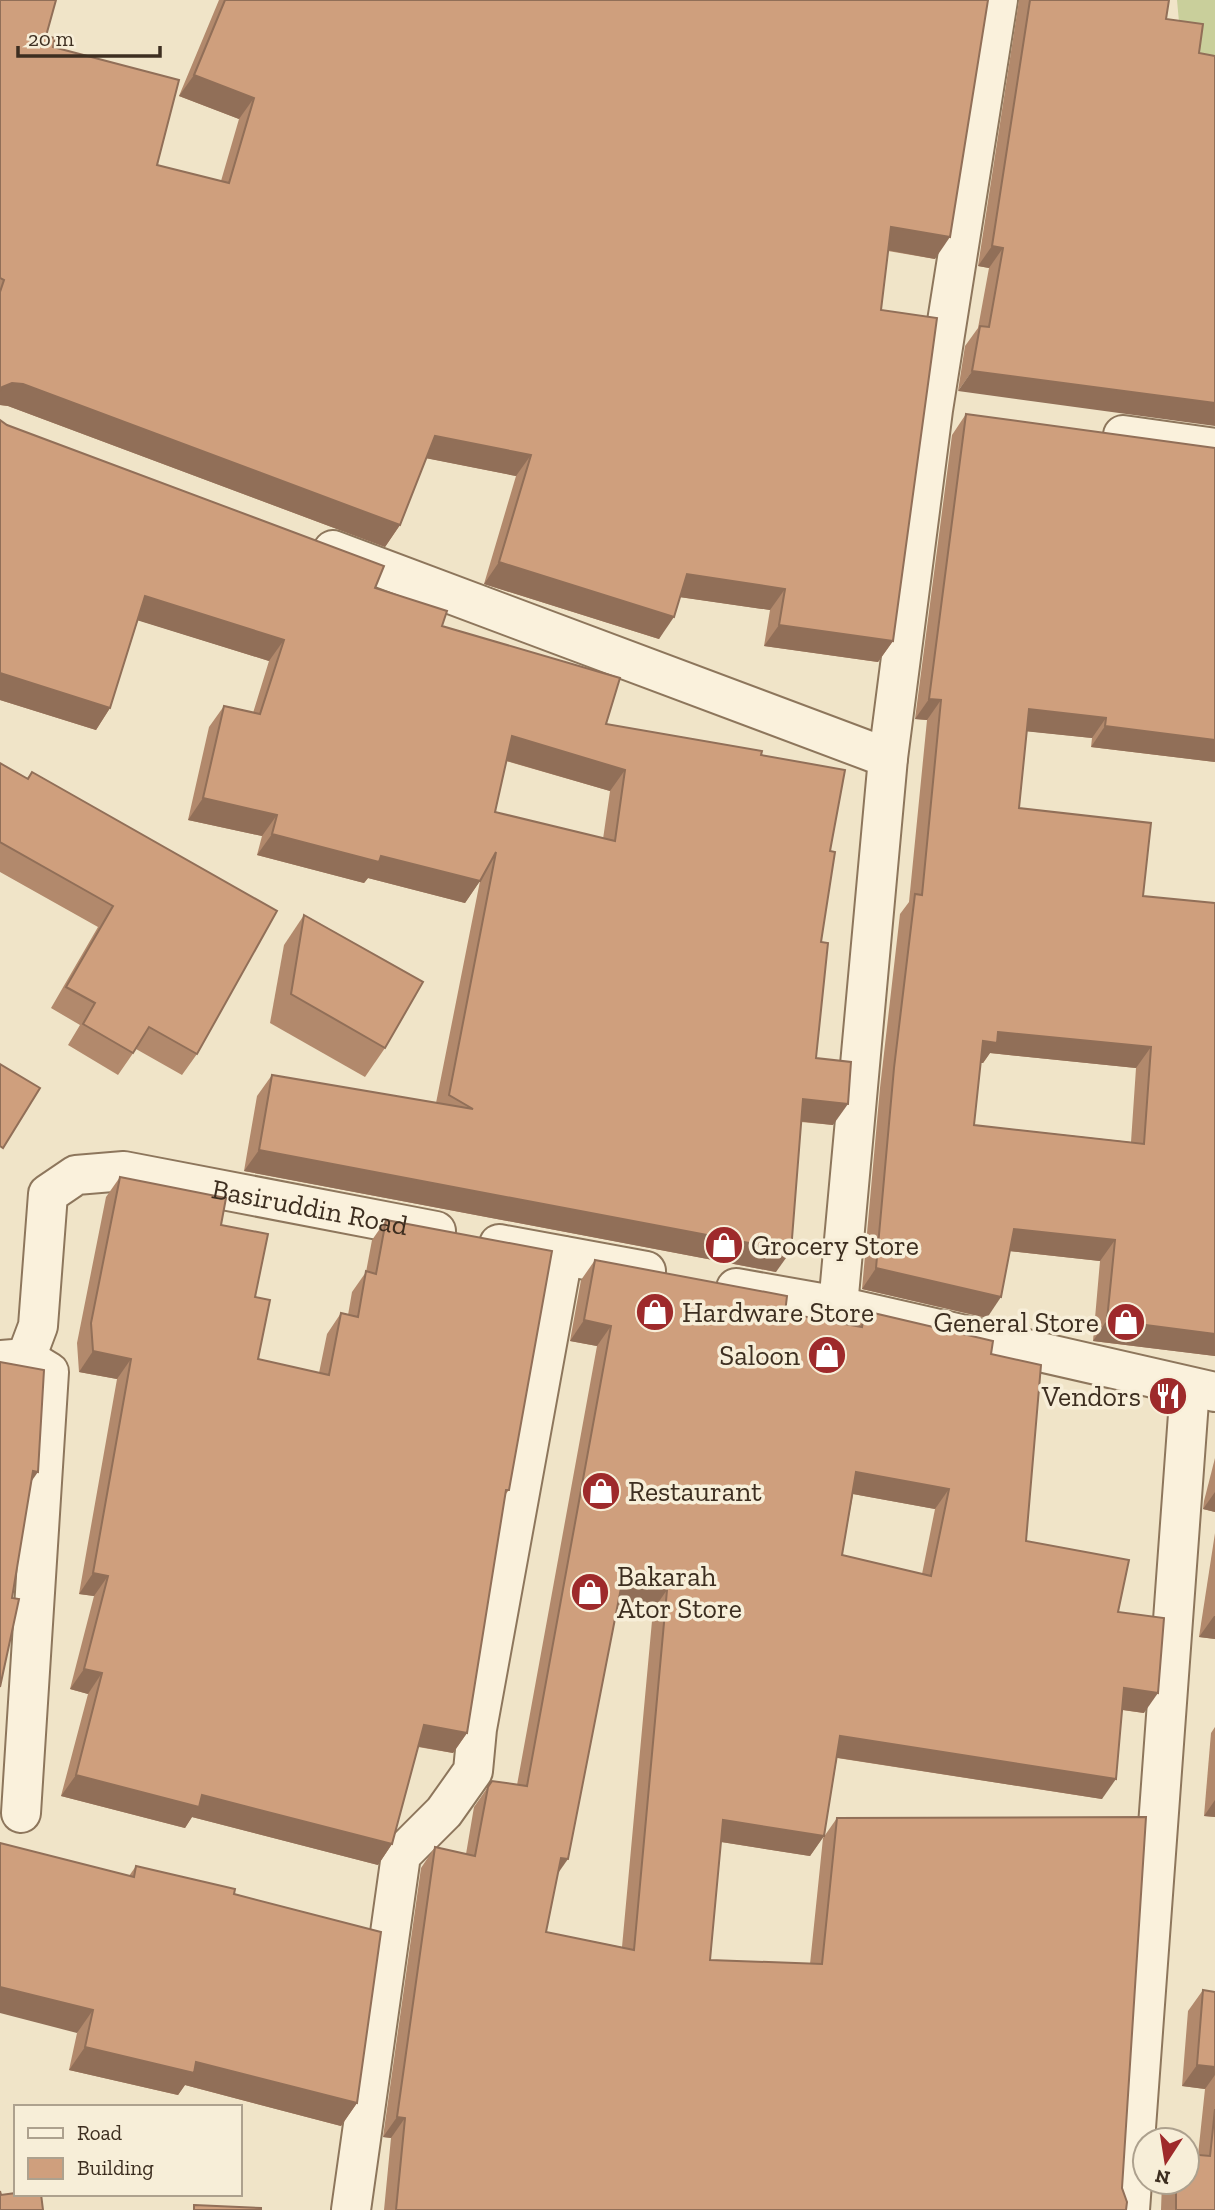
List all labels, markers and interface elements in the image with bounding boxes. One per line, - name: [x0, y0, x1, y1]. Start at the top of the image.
- scale bar: [18, 14, 159, 58]
- text: 20 m: [28, 26, 74, 51]
- street label: Basiruddin Road: [209, 1172, 411, 1242]
- shop icon: Grocery Store: [703, 1224, 745, 1266]
- place label: Grocery Store: [751, 1229, 919, 1262]
- shop icon: Hardware Store: [634, 1291, 676, 1333]
- place label: Hardware Store: [682, 1296, 874, 1329]
- shop icon: General Store: [1105, 1301, 1147, 1343]
- place label: General Store: [934, 1306, 1099, 1339]
- shop icon: Saloon: [806, 1334, 848, 1376]
- place label: Saloon: [719, 1339, 800, 1372]
- restaurant icon: Vendors: [1147, 1375, 1189, 1417]
- place label: Vendors: [1041, 1380, 1141, 1413]
- shop icon: Restaurant: [580, 1470, 622, 1512]
- place label: Restaurant: [628, 1475, 762, 1508]
- place label: Bakarah Ator Store: [617, 1560, 742, 1625]
- shop icon: Bakarah Ator Store: [569, 1571, 611, 1613]
- legend: [14, 2105, 242, 2196]
- text: Road: [77, 2120, 123, 2145]
- north arrow: [1131, 2126, 1201, 2196]
- text: Building: [77, 2155, 154, 2180]
- text: N: [1153, 2164, 1172, 2190]

